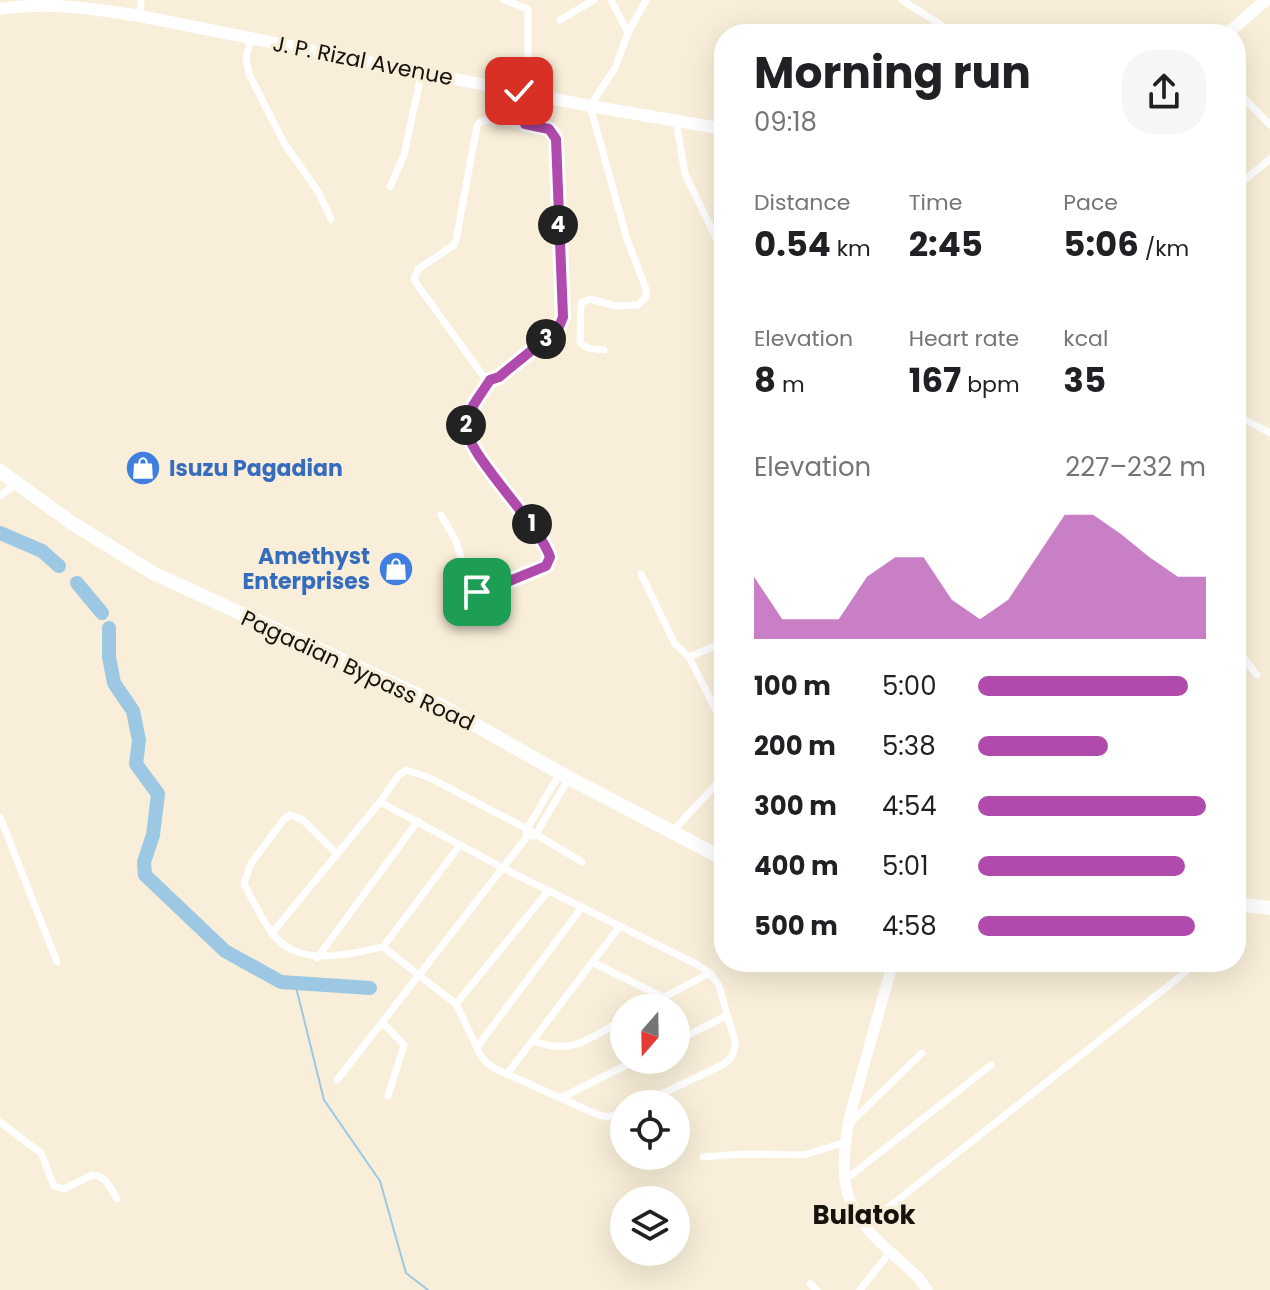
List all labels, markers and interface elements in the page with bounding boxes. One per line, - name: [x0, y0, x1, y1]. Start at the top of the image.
- street label: J. P. Rizal Avenue: [270, 28, 456, 93]
- text: Morning run: [754, 42, 1031, 103]
- button: share: [1122, 50, 1206, 134]
- pin: [485, 57, 553, 125]
- icon: check: [497, 69, 541, 113]
- text: 09:18: [754, 104, 817, 140]
- text: Distance: [754, 187, 850, 218]
- text: Time: [909, 187, 962, 218]
- text: Pace: [1063, 187, 1118, 218]
- pin: 4: [538, 205, 578, 245]
- text: 4: [551, 209, 565, 240]
- text: 0.54: [754, 220, 831, 268]
- text: 2:45: [909, 220, 983, 268]
- text: 5:06: [1063, 220, 1139, 268]
- text: km: [831, 233, 871, 264]
- text: /km: [1139, 233, 1189, 264]
- pin: 3: [526, 319, 566, 359]
- text: 3: [539, 323, 553, 354]
- text: Elevation: [754, 323, 853, 354]
- text: Heart rate: [909, 323, 1019, 354]
- text: kcal: [1063, 323, 1108, 354]
- text: 8: [754, 356, 776, 404]
- text: 167: [909, 356, 961, 404]
- text: 35: [1063, 356, 1106, 404]
- text: m: [776, 369, 805, 400]
- text: bpm: [961, 369, 1020, 400]
- pin: 2: [446, 405, 486, 445]
- text: 2: [460, 409, 472, 440]
- shop icon: Isuzu Pagadian: [124, 449, 162, 487]
- text: Elevation: [754, 449, 871, 485]
- text: 227–232 m: [1065, 449, 1206, 485]
- place label: Isuzu Pagadian: [169, 453, 343, 484]
- pin: 1: [512, 504, 552, 544]
- text: 1: [528, 508, 536, 539]
- place label: Amethyst Enterprises: [242, 541, 370, 597]
- shop icon: Amethyst Enterprises: [377, 550, 415, 588]
- pin: [443, 558, 511, 626]
- icon: arrive: [455, 570, 499, 614]
- street label: Pagadian Bypass Road: [236, 603, 479, 738]
- text: 100 m: [754, 668, 831, 704]
- text: 5:00: [882, 668, 937, 704]
- text: 200 m: [754, 728, 836, 764]
- text: 5:38: [882, 728, 936, 764]
- text: 300 m: [754, 788, 837, 824]
- text: 4:54: [882, 788, 937, 824]
- text: 400 m: [754, 848, 839, 884]
- text: 5:01: [882, 848, 929, 884]
- text: 500 m: [754, 908, 838, 944]
- text: 4:58: [882, 908, 937, 944]
- north arrow: [610, 994, 690, 1074]
- map controls: [610, 994, 690, 1266]
- button: locate: [610, 1090, 690, 1170]
- button: layers: [610, 1186, 690, 1266]
- district label: Bulatok: [812, 1197, 916, 1233]

